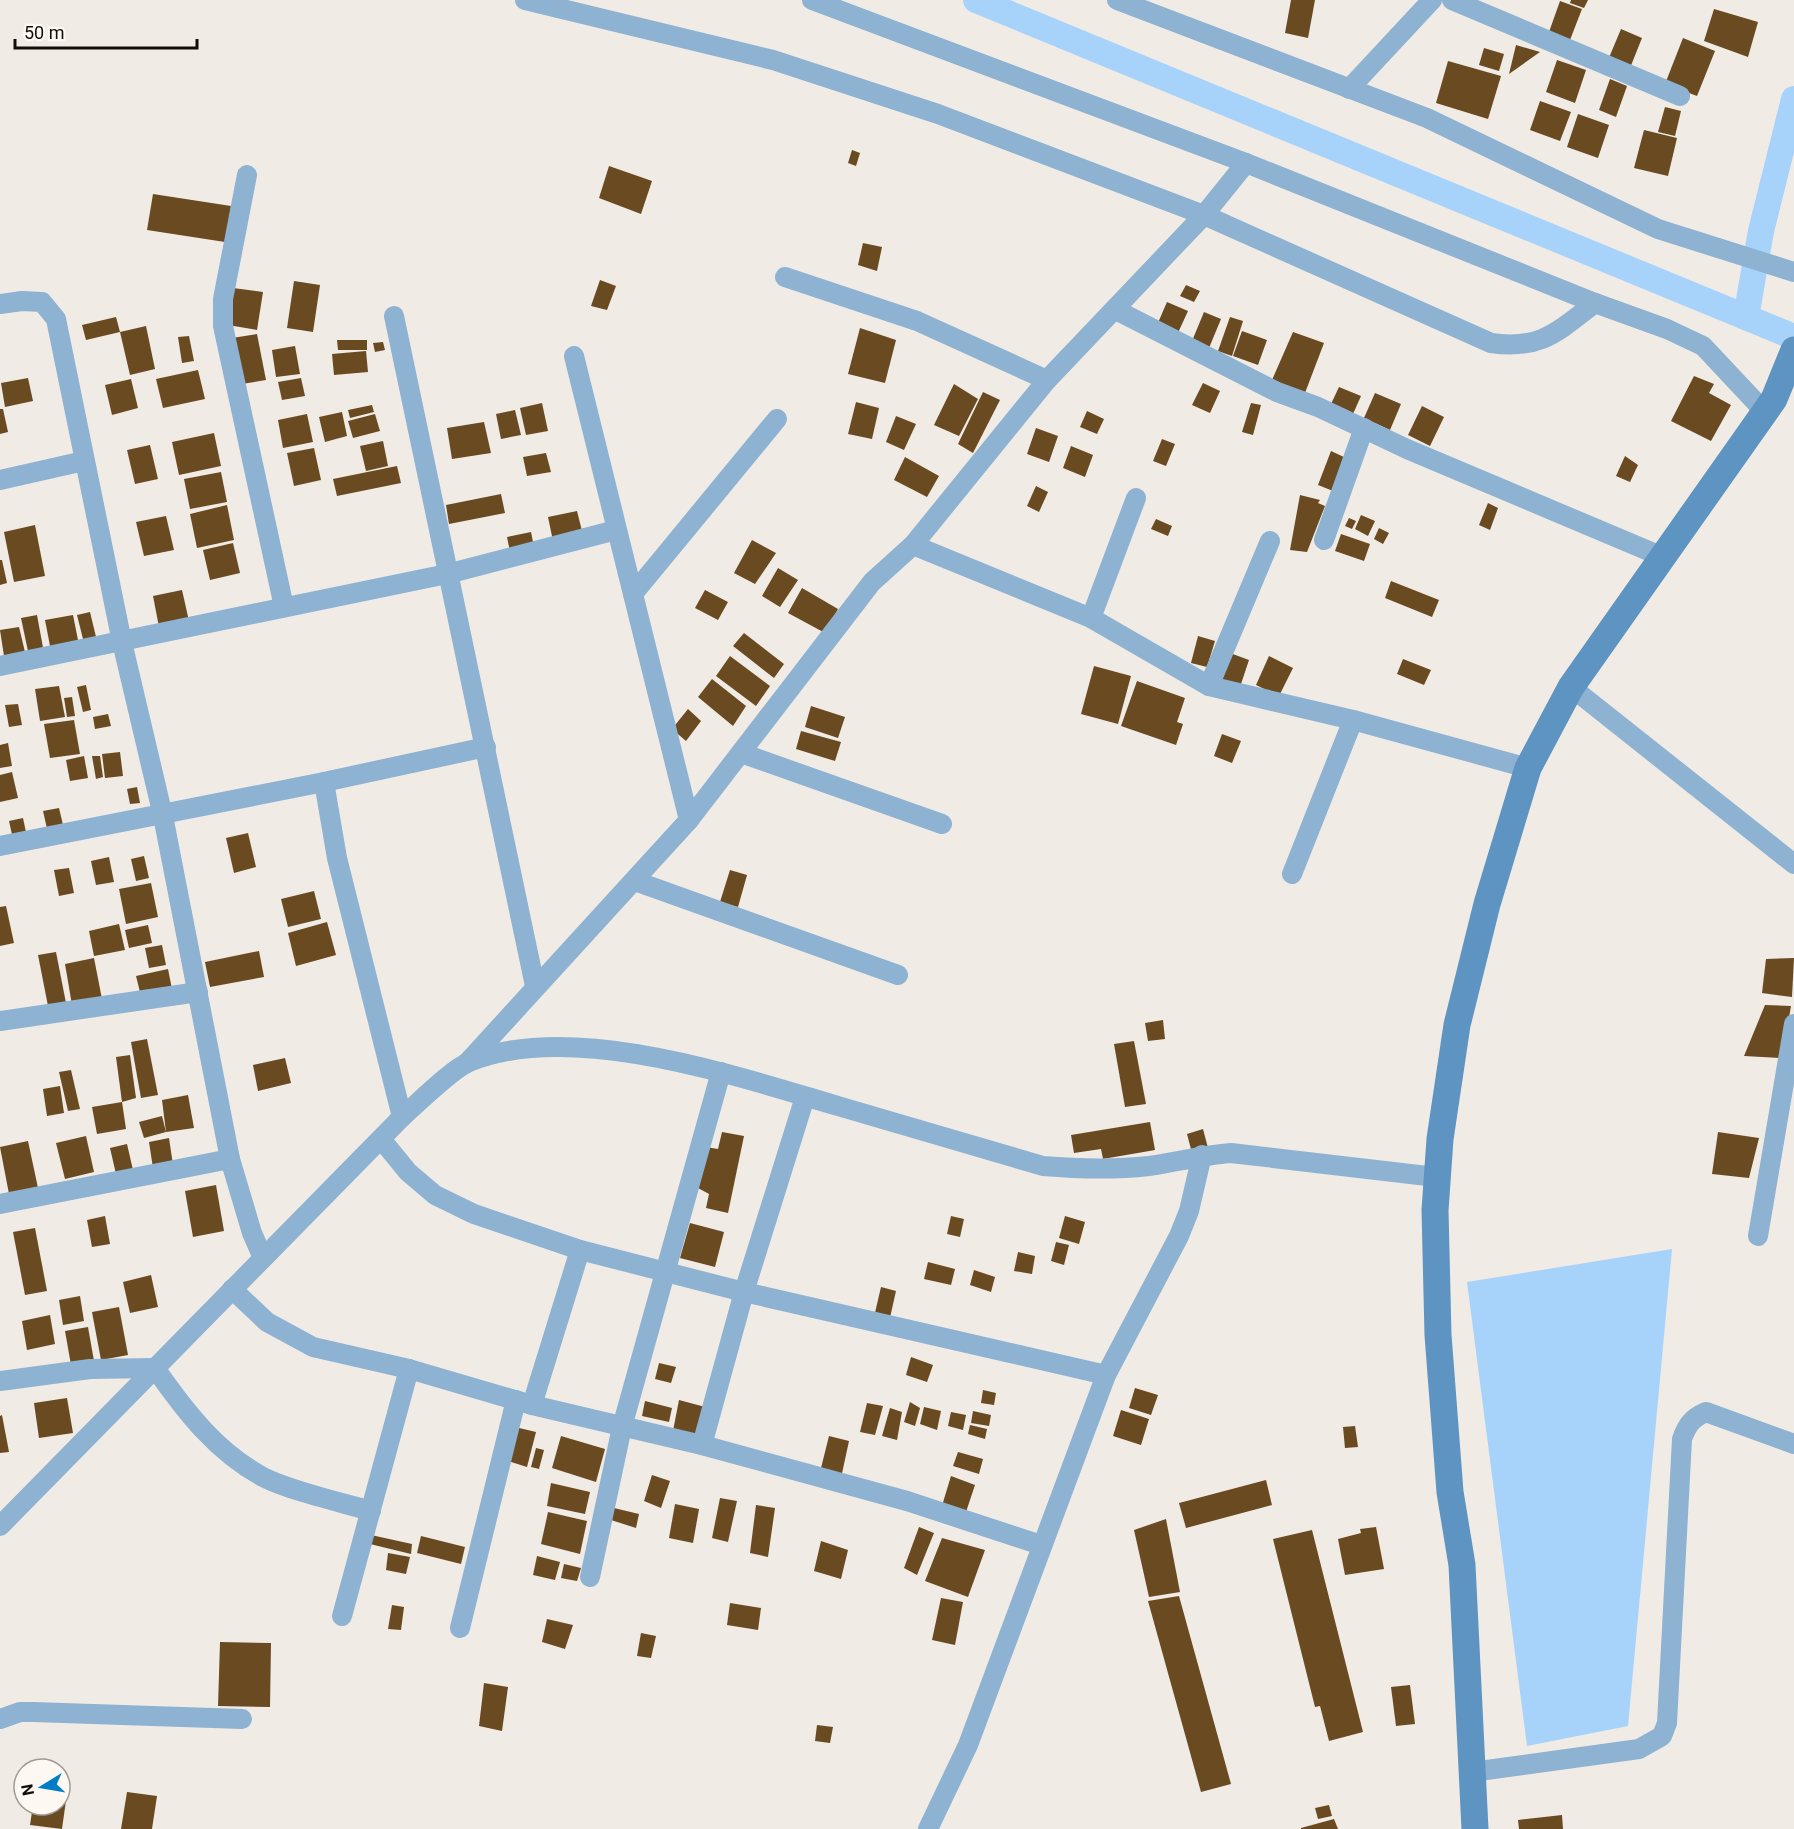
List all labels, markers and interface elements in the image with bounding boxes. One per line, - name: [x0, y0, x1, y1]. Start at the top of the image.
- scale bar: [15, 12, 196, 50]
- text: 50 m: [24, 22, 64, 43]
- north arrow: [12, 1757, 72, 1817]
- text: N: [17, 1782, 38, 1797]

